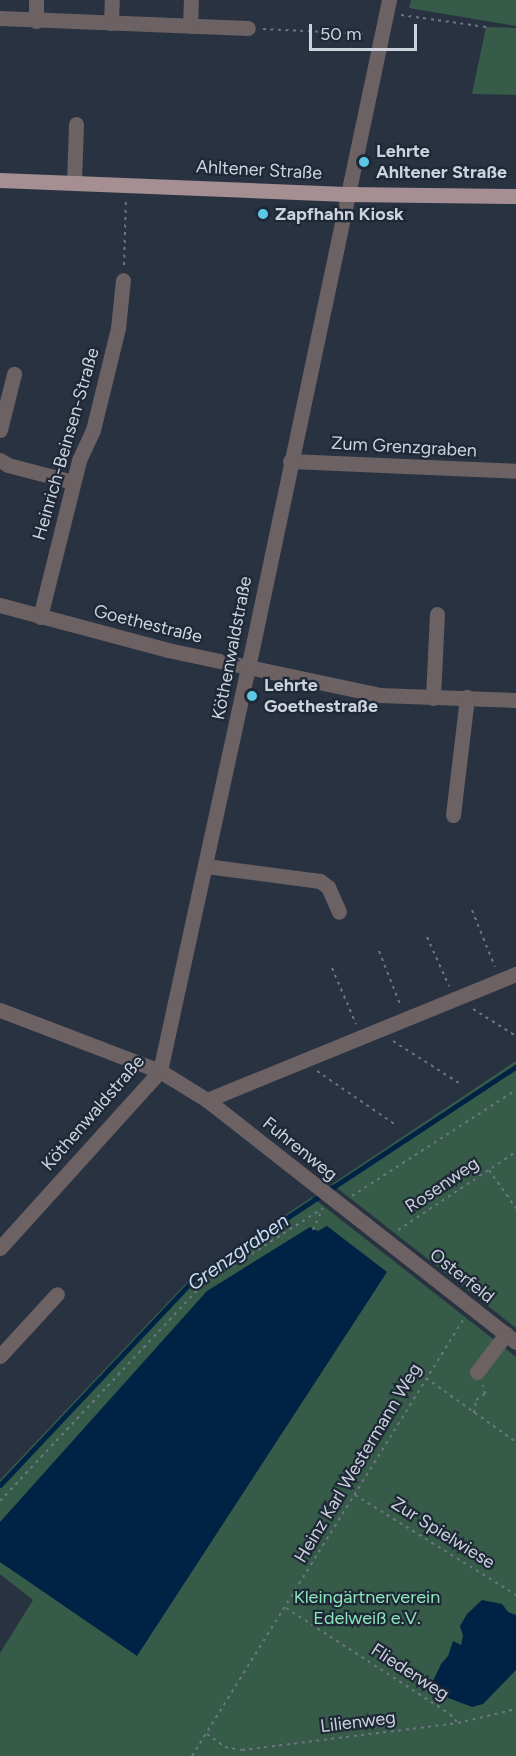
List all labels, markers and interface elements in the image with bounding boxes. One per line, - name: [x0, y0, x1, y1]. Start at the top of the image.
- scale bar: [312, 12, 420, 50]
- text: 50 m: [320, 23, 362, 45]
- place label: Lehrte Ahltener Straße: [376, 141, 507, 184]
- marker: Lehrte Ahltener Straße: [357, 155, 371, 169]
- street label: Ahltener Straße: [195, 156, 323, 184]
- place label: Zapfhahn Kiosk: [275, 203, 404, 225]
- marker: Zapfhahn Kiosk: [256, 207, 270, 221]
- street label: Heinrich-Beinsen-Straße: [28, 345, 104, 543]
- street label: Zum Grenzgraben: [330, 432, 478, 462]
- street label: Köthenwaldstraße: [207, 574, 257, 722]
- street label: Goethestraße: [92, 600, 204, 648]
- place label: Lehrte Goethestraße: [264, 675, 378, 718]
- marker: Lehrte Goethestraße: [245, 689, 259, 703]
- street label: Köthenwaldstraße: [37, 1051, 149, 1175]
- street label: Fuhrenweg: [258, 1112, 342, 1186]
- street label: Rosenweg: [401, 1153, 483, 1217]
- water label: Grenzgraben: [183, 1208, 293, 1296]
- street label: Osterfeld: [425, 1244, 499, 1308]
- street label: Heinz Karl Westermann Weg: [290, 1359, 426, 1567]
- street label: Zur Spielwiese: [387, 1493, 499, 1573]
- park label: Kleingärtnerverein Edelweiß e.V.: [294, 1587, 440, 1630]
- street label: Fliederweg: [367, 1639, 453, 1705]
- street label: Lilienweg: [319, 1707, 397, 1737]

